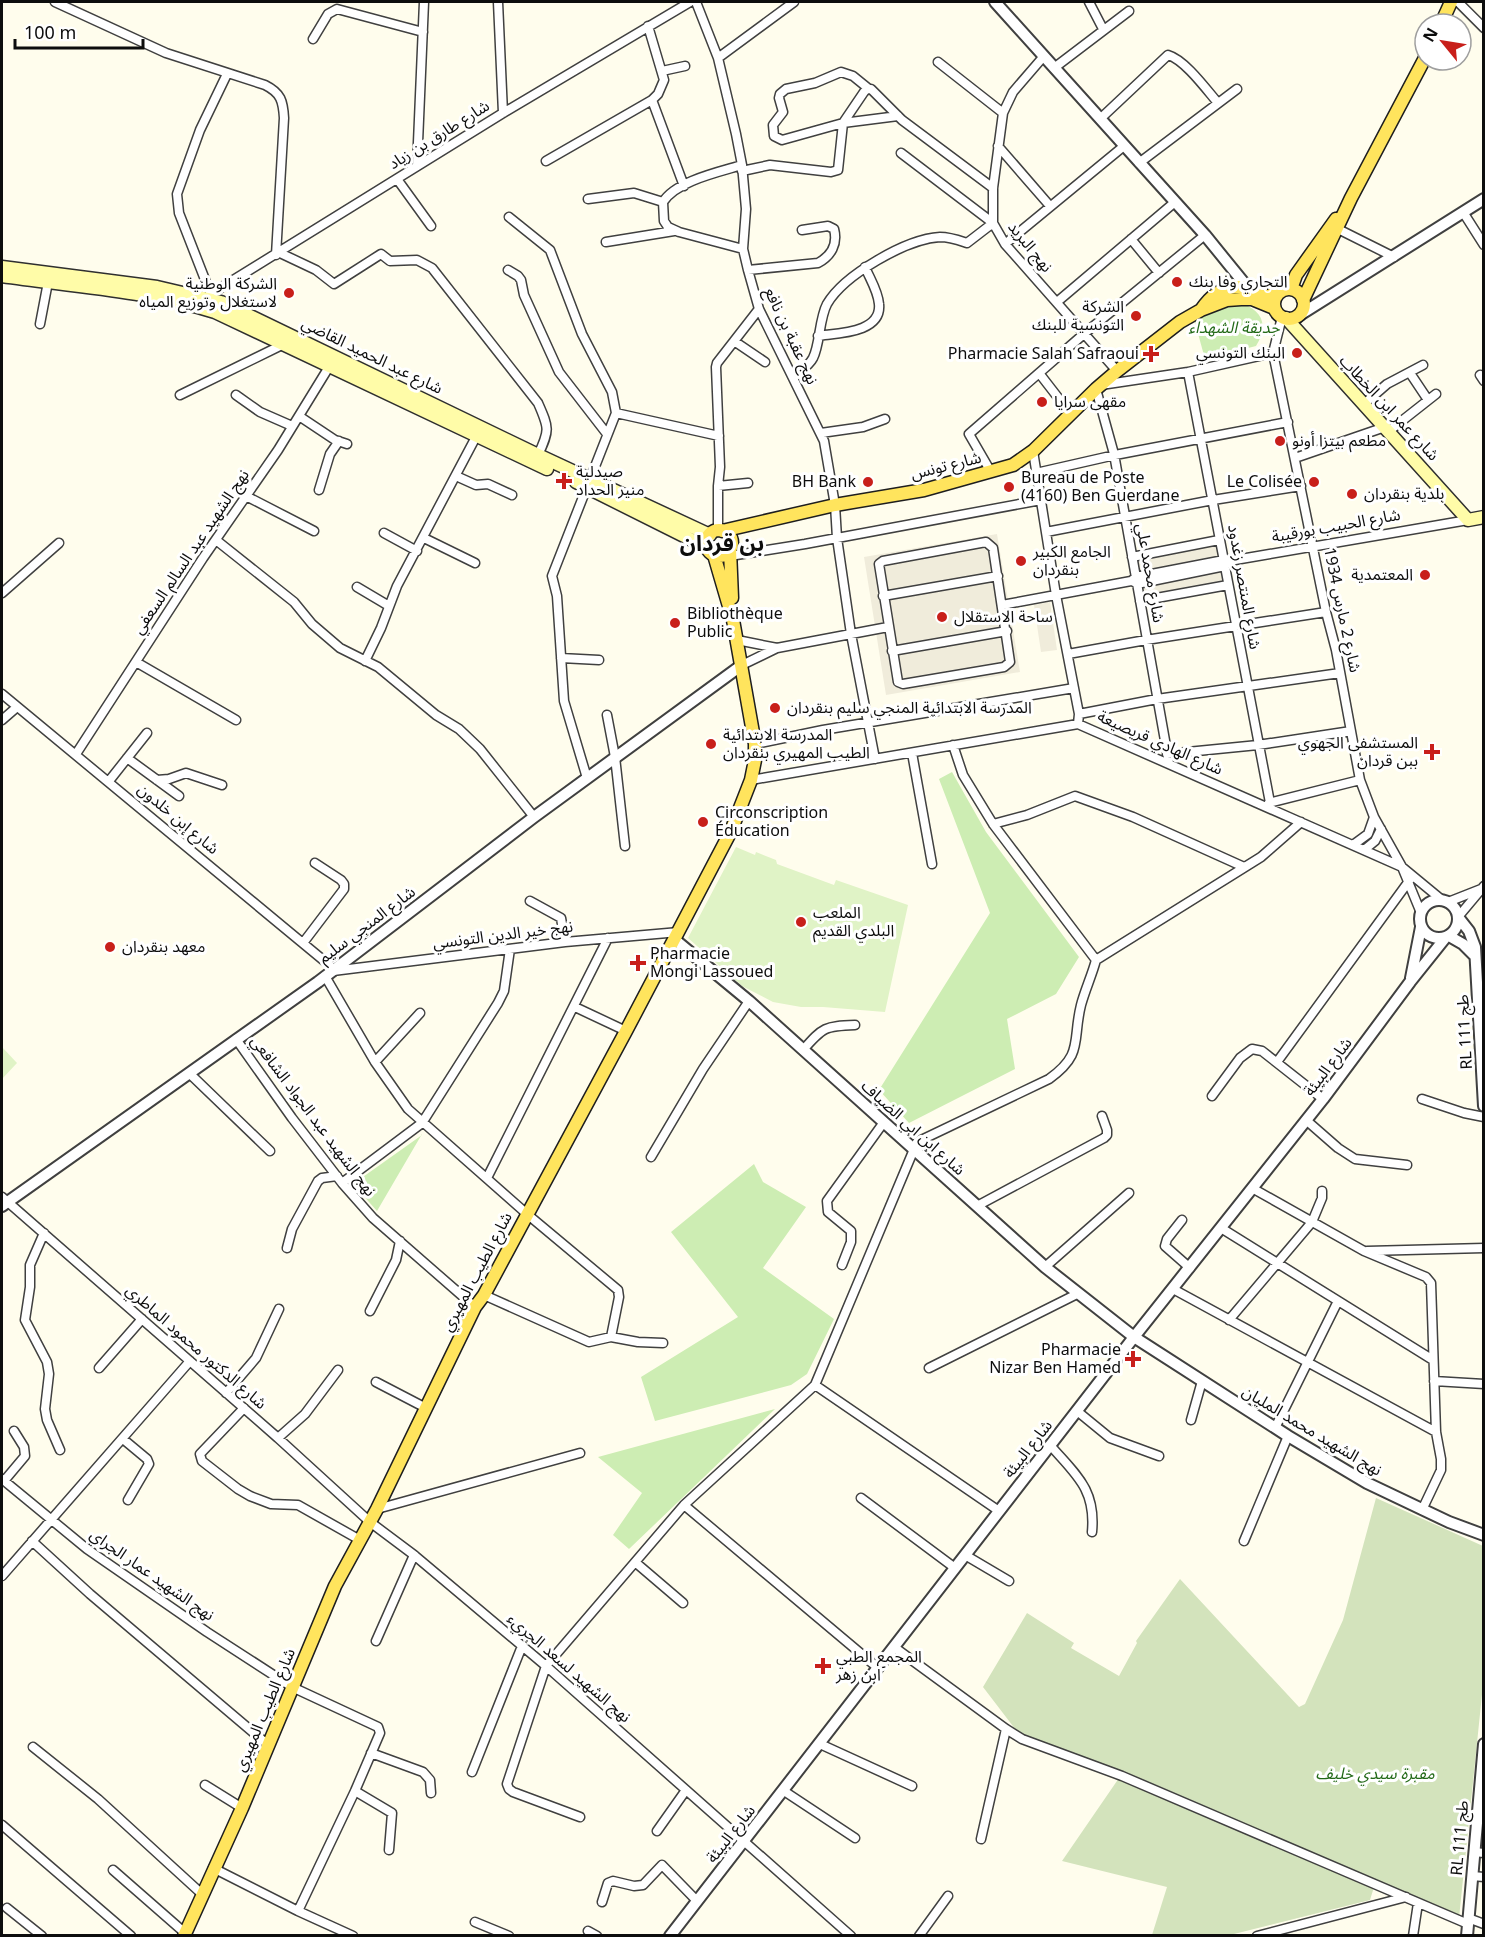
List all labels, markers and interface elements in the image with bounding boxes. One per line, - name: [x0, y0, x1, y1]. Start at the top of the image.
- scale bar: [15, 12, 142, 50]
- north arrow: [1413, 12, 1473, 72]
- text: 100 m: [24, 14, 76, 52]
- text: N: [1413, 21, 1449, 49]
- street label: شارع طارق بن زياد: [381, 90, 497, 180]
- street label: نهج البريد: [998, 213, 1062, 281]
- place label: التجاري وفا بنك: [1189, 265, 1288, 299]
- place label: الشركة الوطنية لاستغلال وتوزيع المياه: [139, 267, 277, 319]
- marker: التجاري وفا بنك: [1170, 275, 1184, 289]
- street label: نهج عقبة بن نافع: [753, 281, 829, 391]
- marker: الشركة الوطنية لاستغلال وتوزيع المياه: [282, 286, 296, 300]
- place label: الشركة التونسية للبنك: [1032, 290, 1124, 342]
- street label: شارع عبد الحميد القاضي: [295, 307, 449, 405]
- marker: الشركة التونسية للبنك: [1129, 309, 1143, 323]
- park label: جديقة الشهداء: [1188, 311, 1280, 345]
- place label: البنك التونسي: [1196, 336, 1285, 370]
- place label: Pharmacie Salah Safraoui: [948, 337, 1139, 371]
- marker: البنك التونسي: [1290, 346, 1304, 360]
- street label: شارع عمر ابن الخطاب: [1330, 346, 1448, 470]
- marker: Pharmacie Salah Safraoui: [1144, 347, 1158, 361]
- place label: مقهى سرايا: [1054, 385, 1126, 419]
- marker: مقهى سرايا: [1035, 395, 1049, 409]
- place label: مطعم بيتزا أونو: [1292, 424, 1386, 458]
- marker: مطعم بيتزا أونو: [1273, 434, 1287, 448]
- street label: شارع تونس: [907, 441, 985, 491]
- place label: صيدلية منير الحداد: [576, 455, 644, 507]
- place label: Bureau de Poste (4160) Ben Guerdane: [1021, 461, 1179, 513]
- street label: نهج الشهيد عبد السالم السعفي: [122, 462, 260, 642]
- place label: BH Bank: [792, 465, 856, 499]
- place label: Le Colisée: [1227, 465, 1302, 499]
- marker: صيدلية منير الحداد: [557, 474, 571, 488]
- marker: BH Bank: [861, 475, 875, 489]
- marker: Le Colisée: [1307, 475, 1321, 489]
- place label: بلدية بنقردان: [1364, 477, 1444, 511]
- marker: Bureau de Poste (4160) Ben Guerdane: [1002, 480, 1016, 494]
- marker: بلدية بنقردان: [1345, 487, 1359, 501]
- street label: شارع الحبيب بورقيبة: [1269, 498, 1403, 554]
- district label: بن قردان: [680, 521, 764, 567]
- street label: شارع محمد علي: [1125, 521, 1175, 625]
- street label: شارع المنتصر زغدود: [1216, 522, 1272, 652]
- place label: الجامع الكبير بنقردان: [1032, 535, 1111, 587]
- street label: شارع 2 مارس 1934: [1312, 544, 1372, 676]
- marker: الجامع الكبير بنقردان: [1014, 554, 1028, 568]
- place label: المعتمدية: [1351, 558, 1413, 592]
- marker: المعتمدية: [1418, 568, 1432, 582]
- place label: Bibliothèque Public: [687, 597, 783, 649]
- place label: ساحة الاستقلال: [954, 600, 1053, 634]
- marker: ساحة الاستقلال: [935, 610, 949, 624]
- marker: Bibliothèque Public: [668, 616, 682, 630]
- place label: المدرسة الابتدائية المنجي سليم بنقردان: [787, 691, 1032, 725]
- street label: شارع الهادي قريصيعة: [1091, 700, 1229, 786]
- marker: المدرسة الابتدائية المنجي سليم بنقردان: [768, 701, 782, 715]
- place label: المدرسة الابتدائية الطيب المهيري بنقردان: [723, 718, 870, 770]
- place label: المستشفى الجهوي ببن قردان: [1298, 726, 1418, 778]
- marker: المدرسة الابتدائية الطيب المهيري بنقردان: [704, 737, 718, 751]
- marker: المستشفى الجهوي ببن قردان: [1423, 743, 1441, 761]
- street label: شارع إبن خلدون: [129, 774, 227, 864]
- place label: Circonscription Éducation: [715, 796, 828, 848]
- marker: Circonscription Éducation: [696, 815, 710, 829]
- street label: شارع المنجي سليم: [310, 876, 424, 974]
- place label: الملعب البلدي القديم: [813, 896, 894, 948]
- street label: نهج خير الدين التونسي: [431, 910, 575, 960]
- marker: الملعب البلدي القديم: [794, 915, 808, 929]
- place label: معهد بنقردان: [122, 930, 206, 964]
- place label: Pharmacie Mongi Lassoued: [650, 937, 773, 989]
- marker: معهد بنقردان: [103, 940, 117, 954]
- marker: Pharmacie Mongi Lassoued: [631, 956, 645, 970]
- street label: RL طج 111: [1446, 993, 1484, 1071]
- street label: نهج الشهيد عبد الجواد الشافعي: [240, 1027, 386, 1205]
- street label: شارع البيئة: [1294, 1030, 1362, 1104]
- street label: شارع ابن ابي الضياف: [852, 1071, 974, 1185]
- street label: شارع الطيب المهيري: [431, 1206, 523, 1338]
- street label: شارع الدكتور محمود الماطري: [117, 1275, 275, 1419]
- place label: Pharmacie Nizar Ben Hamed: [989, 1333, 1121, 1385]
- marker: Pharmacie Nizar Ben Hamed: [1126, 1352, 1140, 1366]
- street label: نهج الشهيد محمد المليان: [1235, 1375, 1389, 1487]
- street label: شارع البيئة: [994, 1412, 1062, 1486]
- street label: نهج الشهيد عمار الجراي: [82, 1519, 222, 1631]
- street label: نهج الشهيد لسعد الجريء: [498, 1604, 640, 1732]
- place label: المجمع الطبي ابن زهر: [835, 1640, 922, 1692]
- street label: شارع الطيب المهيري: [224, 1643, 306, 1777]
- marker: المجمع الطبي ابن زهر: [814, 1657, 832, 1675]
- park label: مقبرة سيدي خليف: [1315, 1757, 1435, 1791]
- street label: شارع البيئة: [697, 1797, 765, 1871]
- street label: RL طج 111: [1440, 1799, 1480, 1877]

